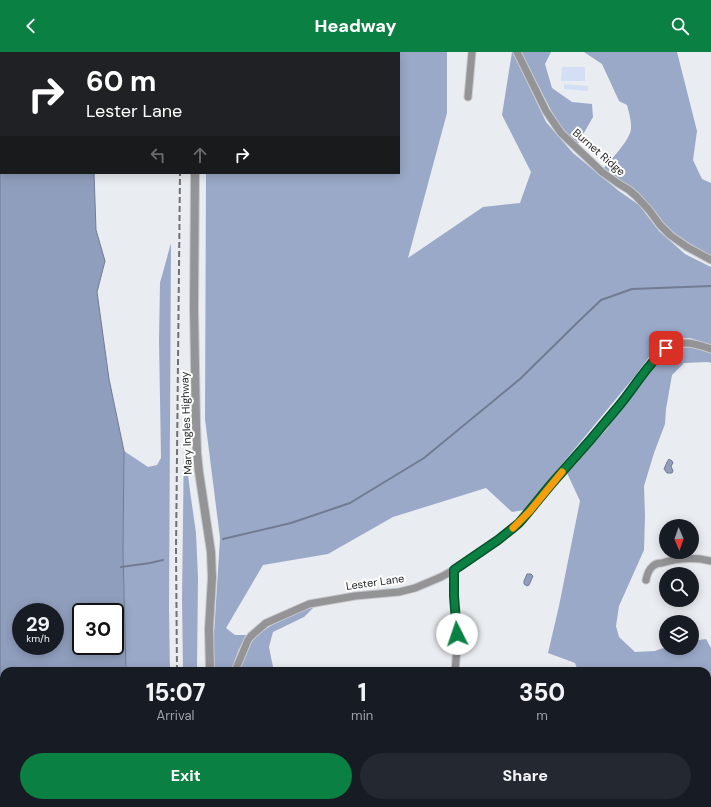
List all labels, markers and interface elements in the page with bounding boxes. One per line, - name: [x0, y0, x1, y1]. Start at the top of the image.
- text: Headway: [315, 14, 396, 38]
- icon: back: [20, 15, 42, 37]
- icon: search: [669, 15, 691, 37]
- text: 60 m: [86, 63, 156, 100]
- icon: right: [20, 68, 72, 120]
- text: Lester Lane: [86, 99, 182, 123]
- street label: Burnet Ridge: [570, 125, 628, 179]
- icon: left: [147, 144, 169, 166]
- icon: ahead: [189, 144, 211, 166]
- icon: right: [231, 144, 253, 166]
- pin: [649, 331, 683, 365]
- icon: arrive: [655, 337, 677, 359]
- street label: Mary Ingles Highway: [177, 371, 195, 475]
- north arrow: [659, 519, 699, 559]
- map controls: [659, 519, 699, 655]
- button: search: [659, 567, 699, 607]
- street label: Lester Lane: [345, 571, 405, 593]
- speed limit sign: 30: [72, 603, 124, 655]
- text: 29: [26, 611, 50, 637]
- position arrow: [436, 613, 478, 655]
- button: layers: [659, 615, 699, 655]
- text: km/h: [26, 632, 50, 645]
- text: 15:07: [146, 677, 205, 708]
- text: 1: [358, 677, 367, 708]
- text: 350: [519, 677, 565, 708]
- text: Arrival: [157, 707, 194, 724]
- text: min: [351, 707, 373, 724]
- text: m: [536, 707, 548, 724]
- button: Exit: [20, 753, 352, 799]
- button: Share: [360, 753, 691, 799]

